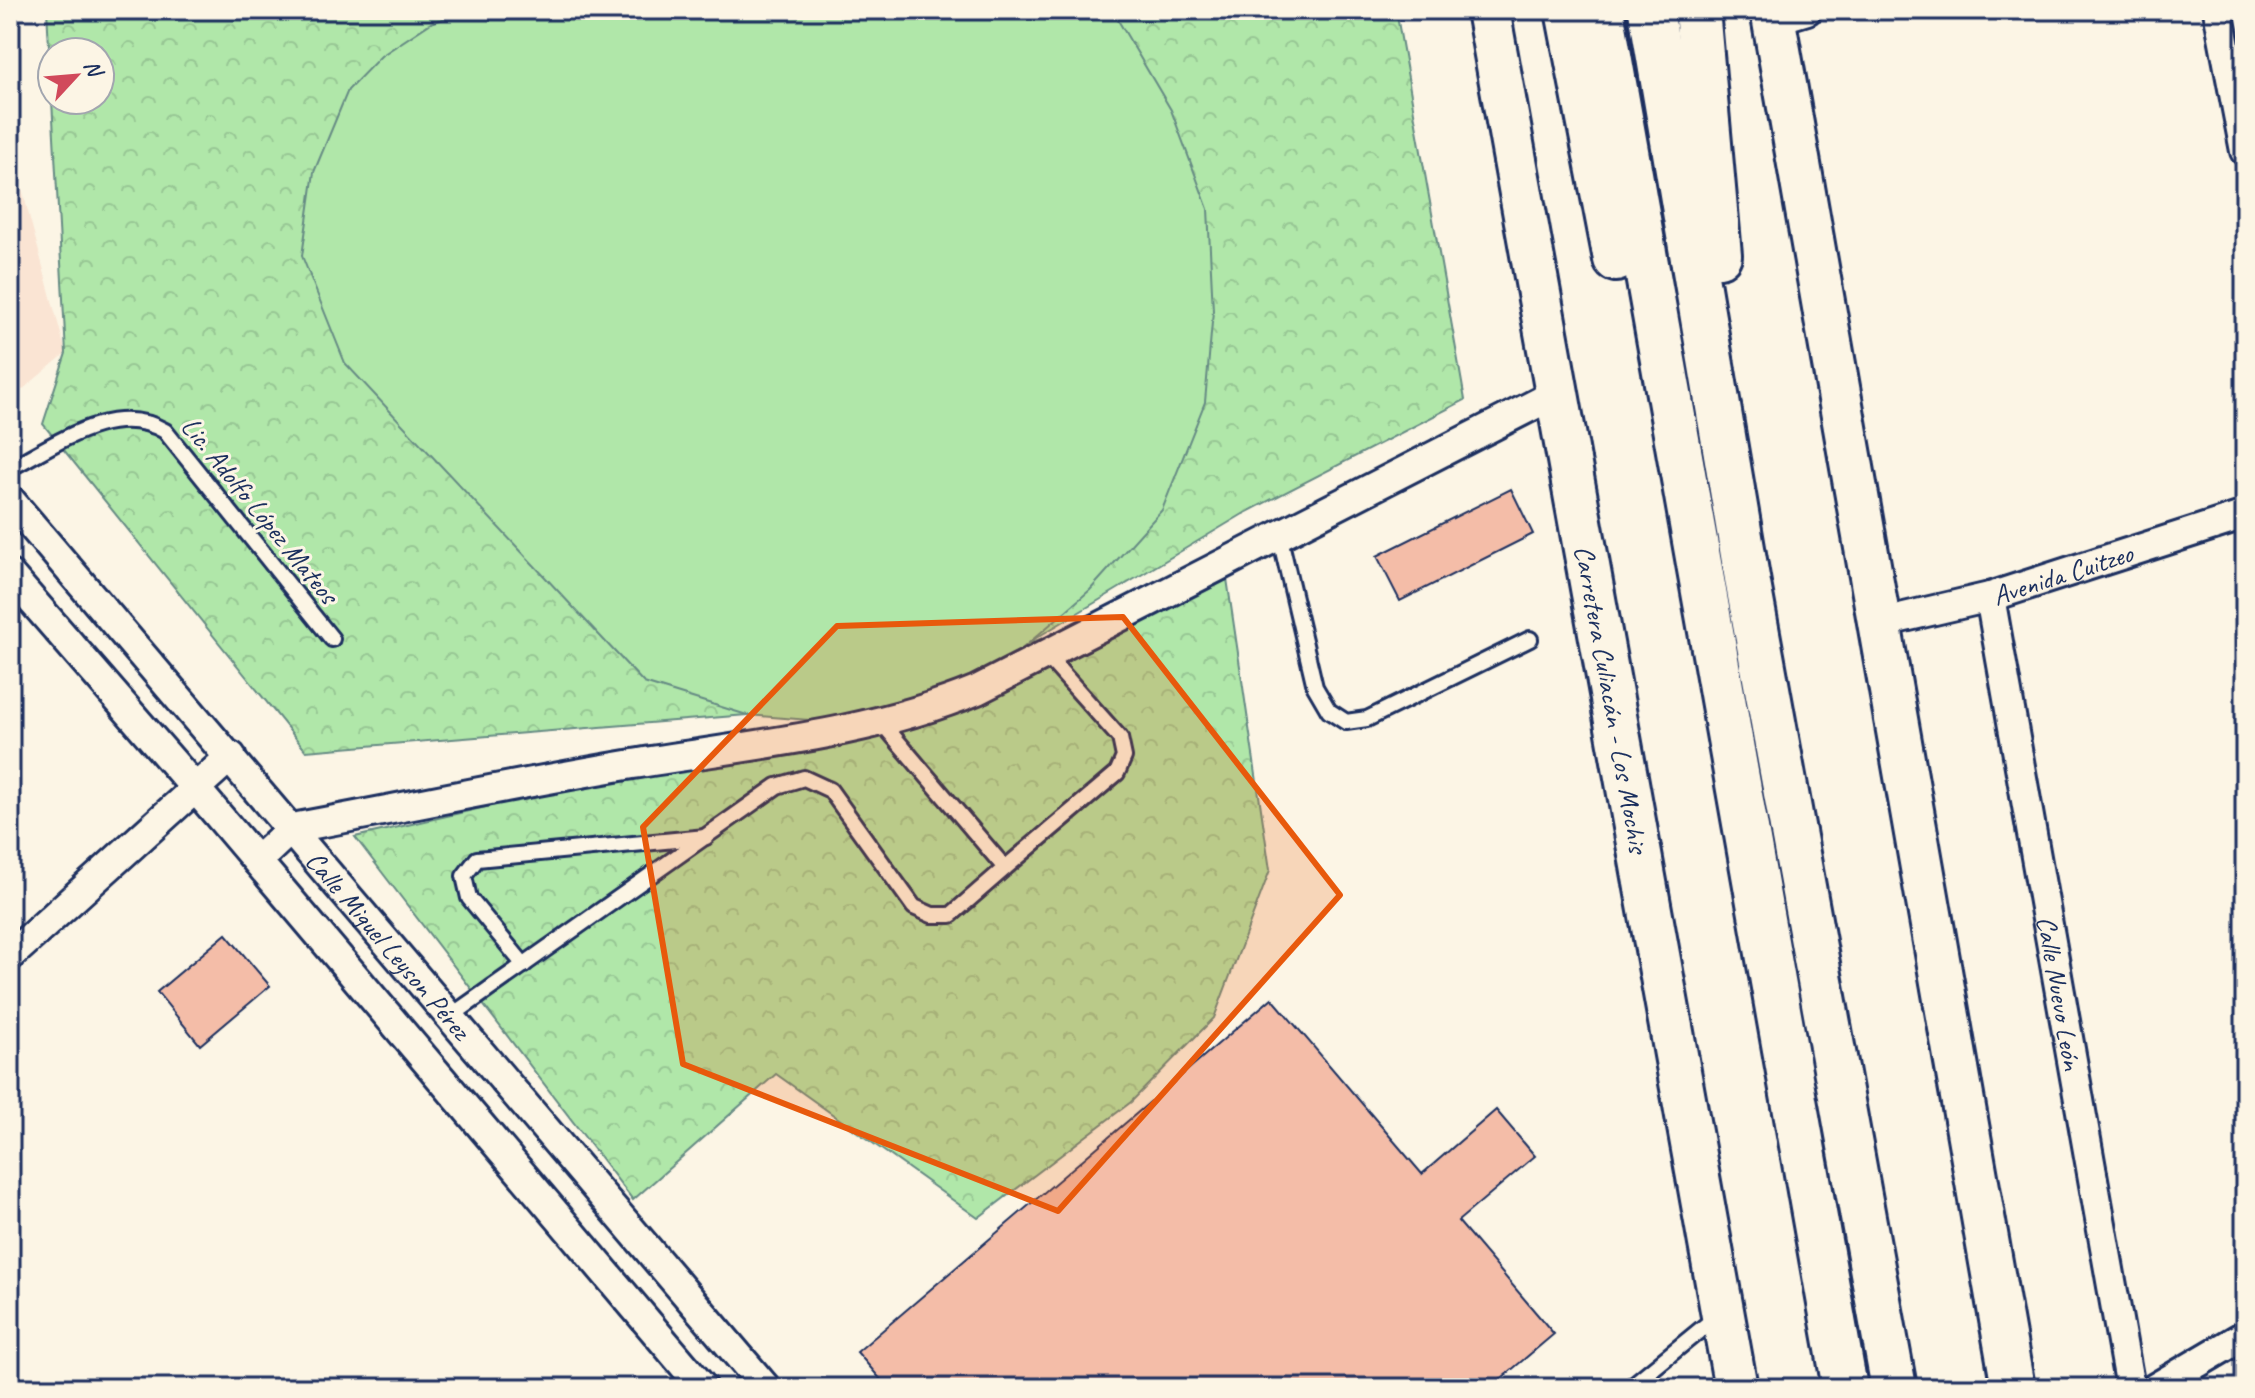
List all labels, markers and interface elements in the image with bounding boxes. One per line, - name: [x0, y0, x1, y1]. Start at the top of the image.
- north arrow: [36, 36, 116, 116]
- text: N: [78, 55, 110, 83]
- street label: Lic. Adolfo López Mateos: [174, 409, 348, 612]
- street label: Avenida Cuitzeo: [1988, 534, 2139, 613]
- street label: Carretera Culiacán - Los Mochis: [1567, 543, 1657, 858]
- street label: Calle Miguel Leyson Pérez: [298, 843, 480, 1048]
- street label: Calle Nuevo León: [2029, 913, 2091, 1074]

